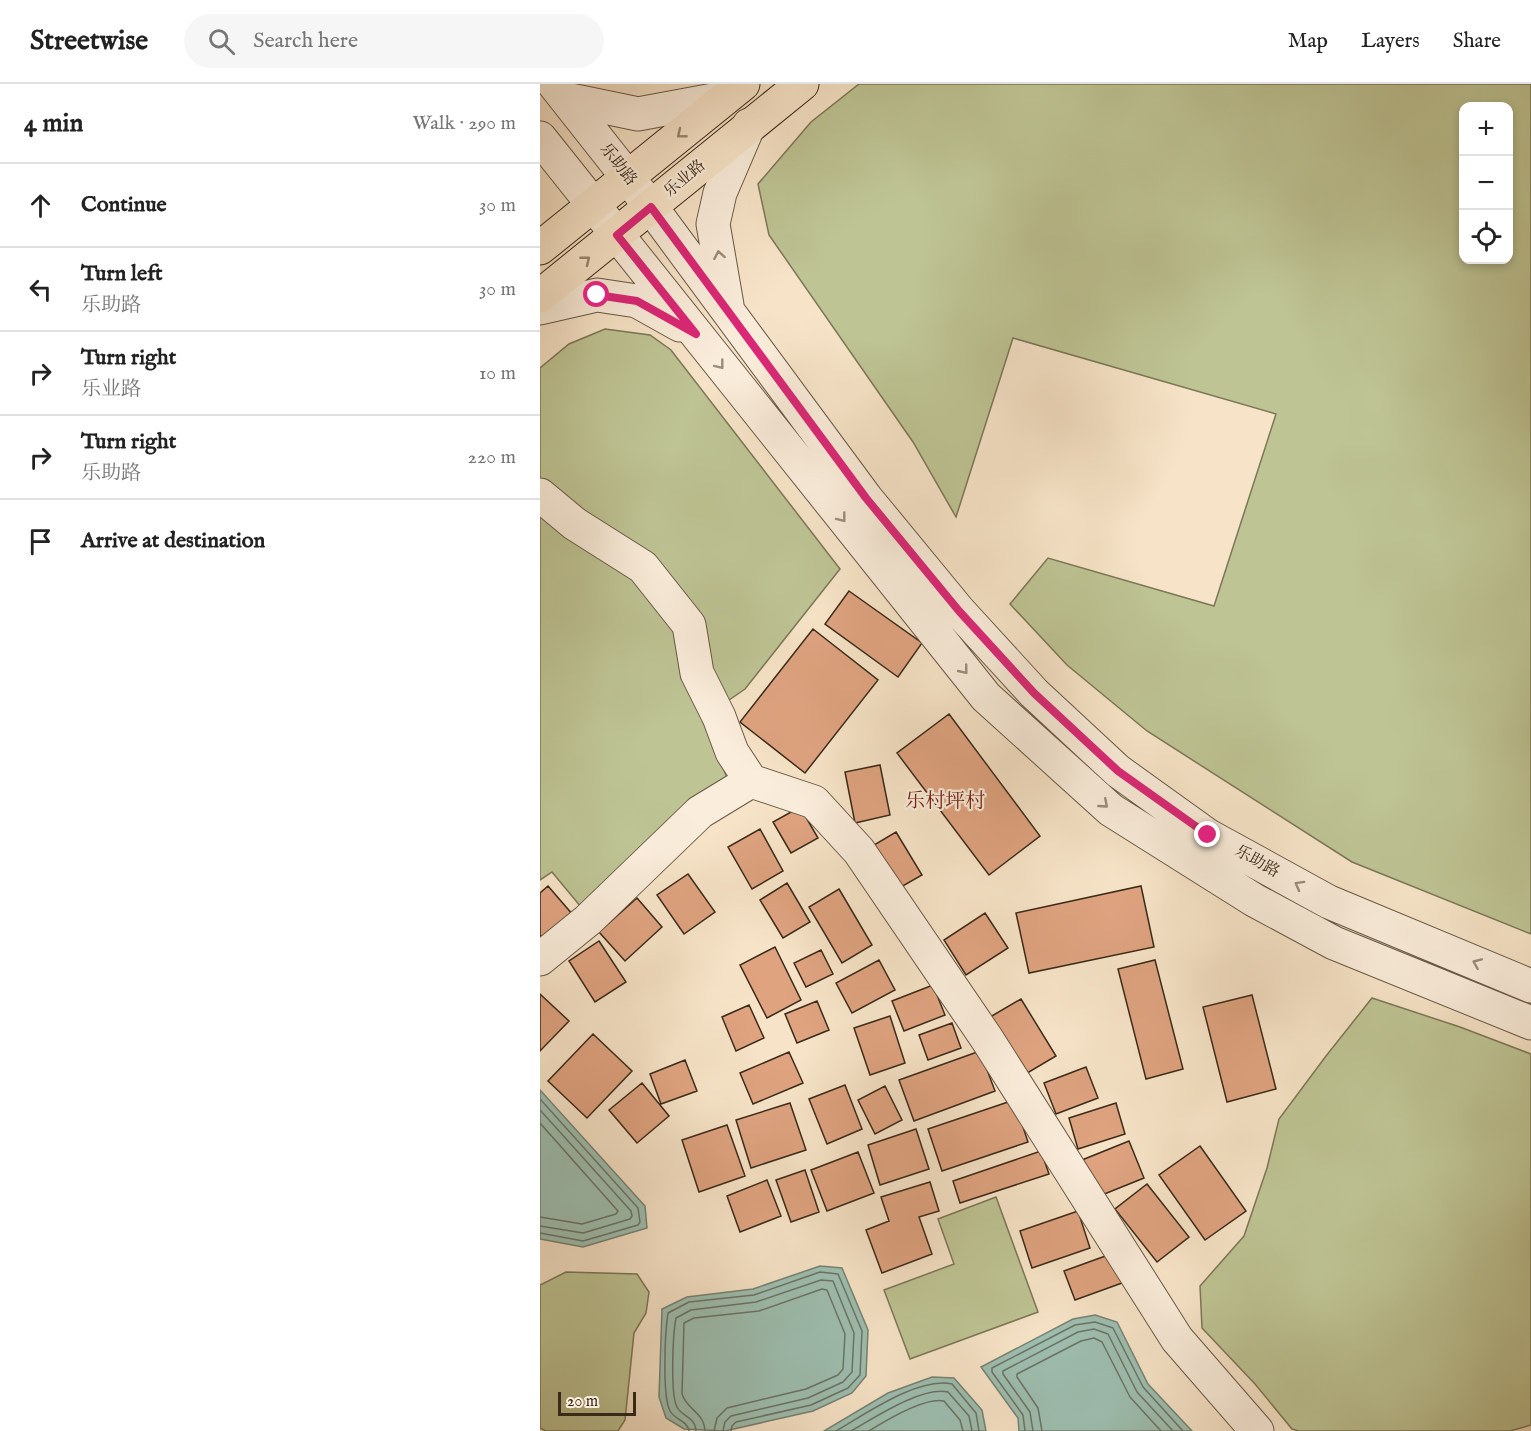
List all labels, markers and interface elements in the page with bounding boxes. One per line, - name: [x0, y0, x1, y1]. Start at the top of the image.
- search box: [184, 14, 604, 68]
- text: Streetwise: [30, 24, 148, 59]
- icon: search: [205, 25, 238, 58]
- text: Search here: [253, 27, 358, 55]
- text: Map: [1288, 28, 1328, 55]
- text: Layers: [1361, 28, 1420, 55]
- text: Share: [1453, 28, 1501, 55]
- map controls: [1459, 102, 1513, 264]
- button: +: [1459, 102, 1513, 156]
- text: 4 min: [24, 107, 83, 140]
- text: Walk · 290 m: [412, 111, 516, 136]
- one-way arrow: [677, 126, 688, 137]
- street label: 乐助路: [595, 140, 641, 190]
- street label: 乐业路: [660, 156, 710, 202]
- button: −: [1459, 156, 1513, 210]
- icon: ahead: [24, 189, 57, 222]
- text: Continue: [81, 191, 167, 219]
- text: 30 m: [479, 193, 516, 218]
- button: locate: [1459, 210, 1513, 264]
- one-way arrow: [713, 250, 725, 260]
- one-way arrow: [579, 256, 590, 267]
- text: Turn left: [81, 260, 163, 288]
- icon: left: [24, 273, 57, 306]
- text: 30 m: [479, 277, 516, 302]
- route start: [583, 281, 609, 307]
- text: 乐助路: [81, 293, 141, 318]
- text: Turn right: [81, 344, 176, 372]
- icon: right: [24, 357, 57, 390]
- one-way arrow: [713, 358, 724, 369]
- text: 10 m: [479, 361, 516, 386]
- text: 乐业路: [81, 377, 141, 402]
- text: Turn right: [81, 428, 176, 456]
- icon: right: [24, 441, 57, 474]
- text: 220 m: [468, 445, 516, 470]
- text: 乐助路: [81, 461, 141, 486]
- one-way arrow: [834, 511, 845, 522]
- icon: arrive: [24, 525, 57, 558]
- text: Arrive at destination: [81, 527, 265, 555]
- one-way arrow: [956, 663, 967, 674]
- district label: 乐村坪村: [905, 789, 985, 814]
- one-way arrow: [1097, 797, 1108, 808]
- route end: [1194, 821, 1220, 847]
- street label: 乐助路: [1231, 842, 1283, 882]
- one-way arrow: [1294, 881, 1305, 892]
- one-way arrow: [1472, 959, 1483, 971]
- scale bar: [558, 1389, 636, 1416]
- text: 20 m: [567, 1392, 598, 1412]

